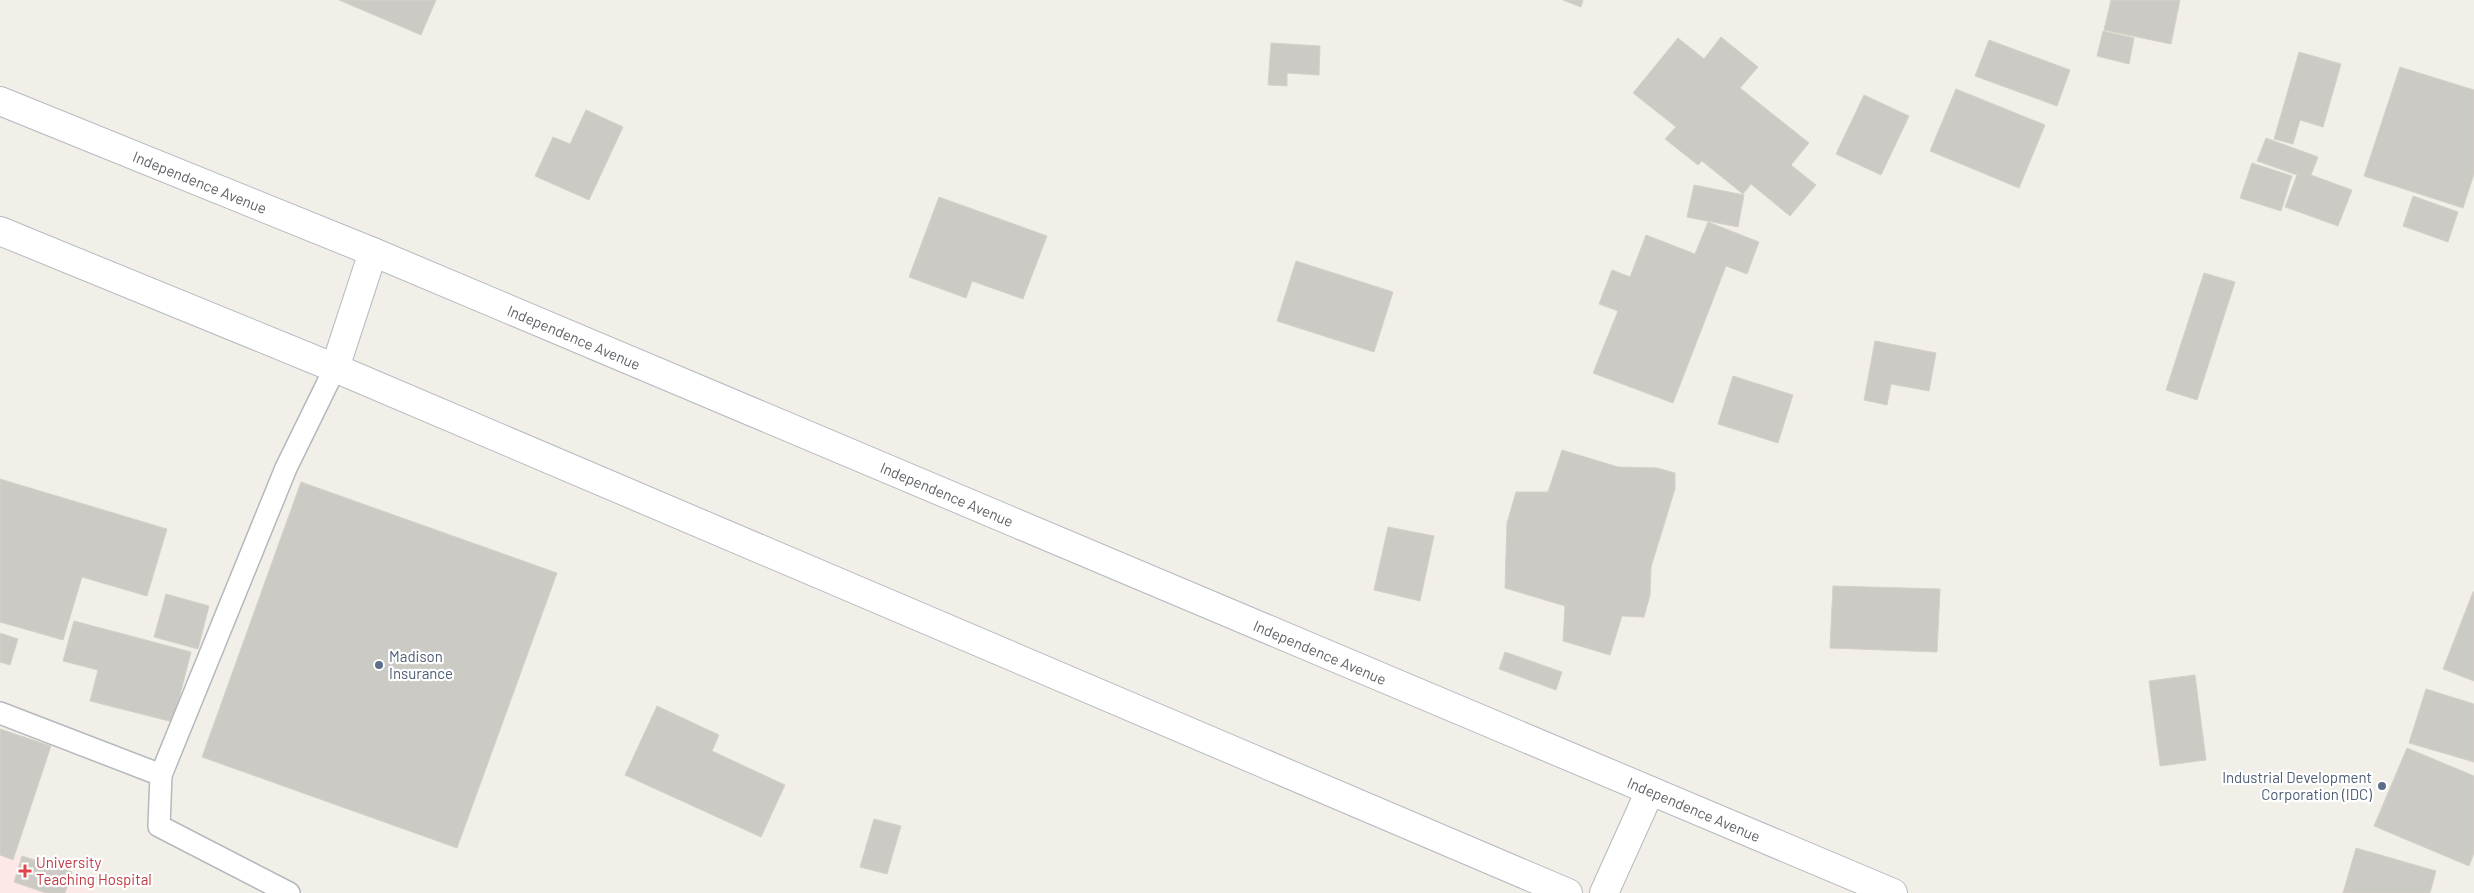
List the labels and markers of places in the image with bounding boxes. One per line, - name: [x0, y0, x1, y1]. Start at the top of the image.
- place label: Madison Insurance: [389, 647, 453, 682]
- marker: Madison Insurance: [373, 659, 385, 671]
- place label: Industrial Development Corporation (IDC): [2222, 768, 2372, 803]
- marker: Industrial Development Corporation (IDC): [2376, 780, 2388, 792]
- place label: University Teaching Hospital: [36, 853, 152, 888]
- marker: University Teaching Hospital: [18, 864, 32, 878]

